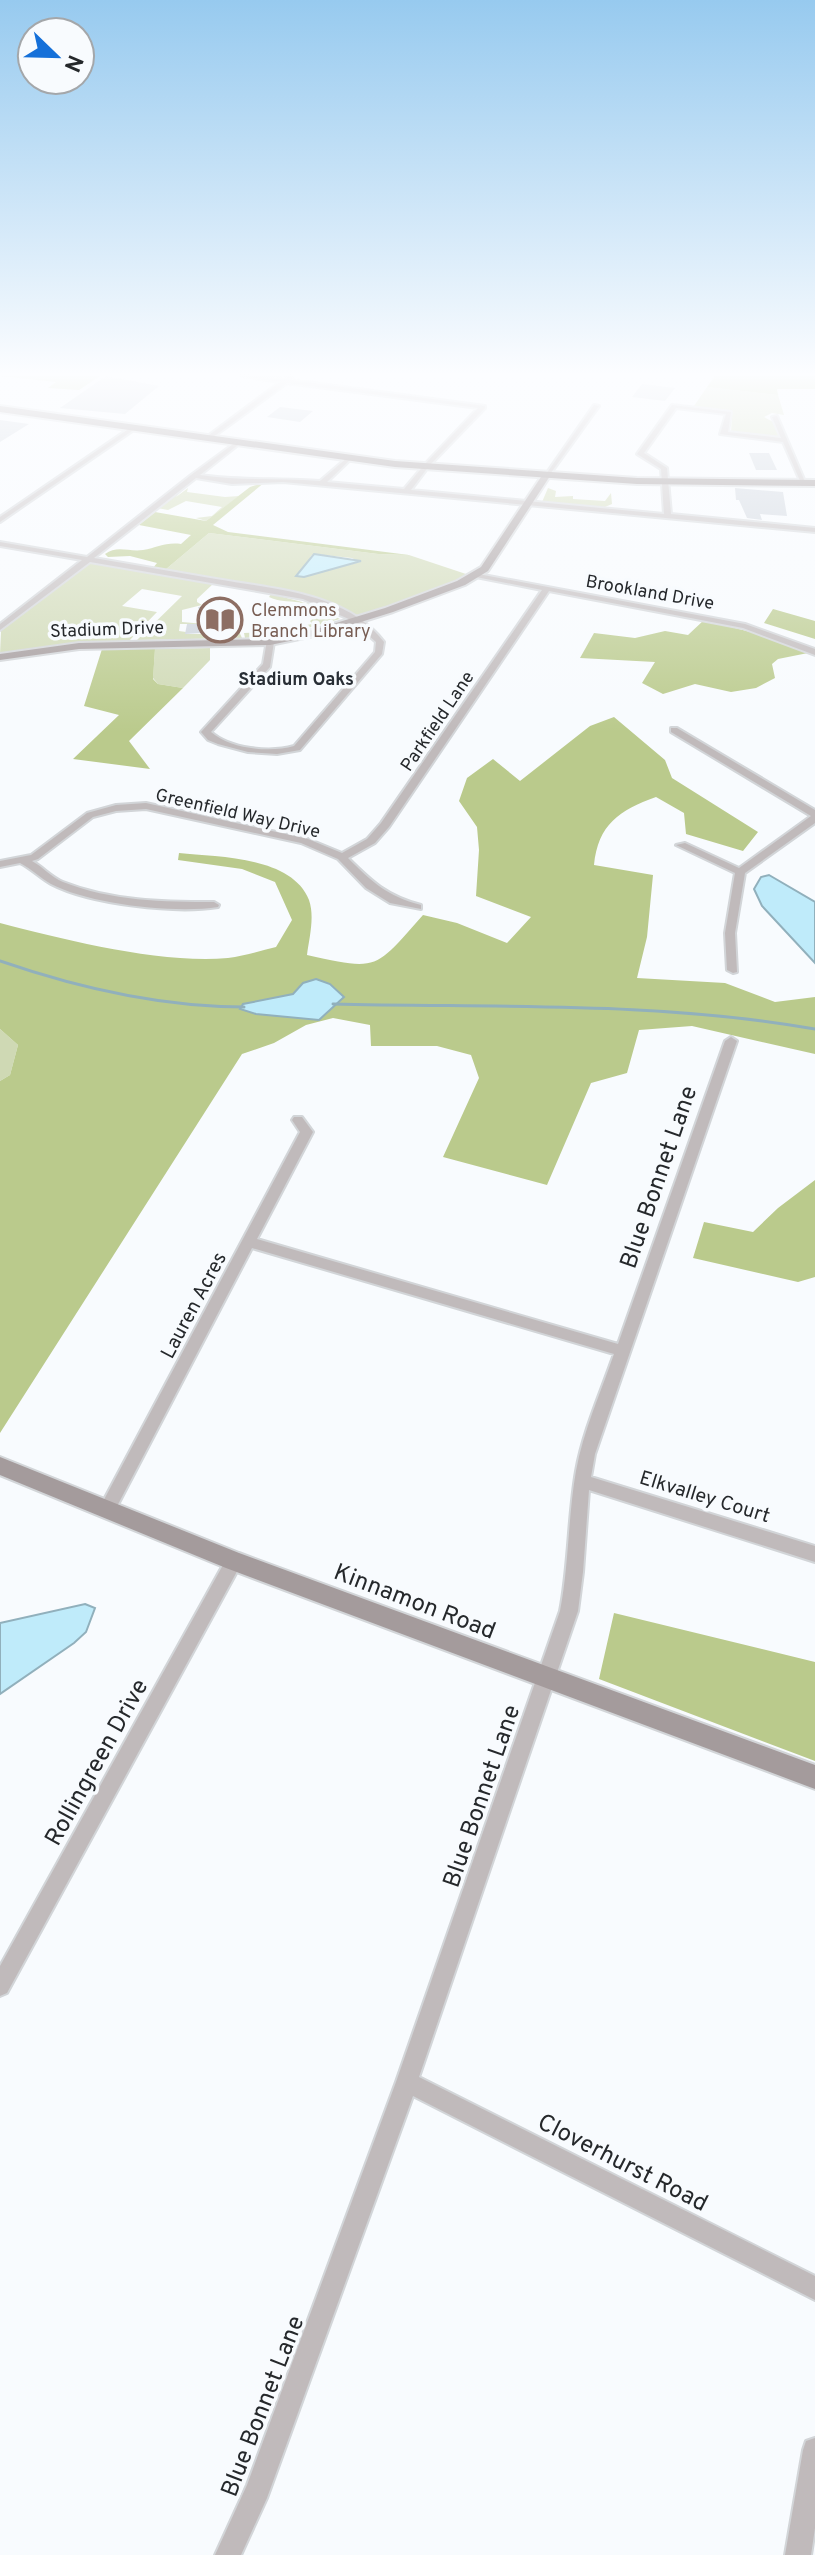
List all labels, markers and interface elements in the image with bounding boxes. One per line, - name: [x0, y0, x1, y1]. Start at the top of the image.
- north arrow: [16, 16, 96, 96]
- text: N: [57, 50, 88, 75]
- street label: Brookland Drive: [584, 571, 716, 616]
- library icon: Clemmons Branch Library: [196, 596, 244, 644]
- place label: Clemmons Branch Library: [251, 600, 371, 644]
- street label: Stadium Drive: [50, 617, 164, 644]
- street label: Parkfield Lane: [396, 667, 480, 776]
- district label: Stadium Oaks: [238, 669, 354, 692]
- street label: Greenfield Way Drive: [153, 784, 322, 845]
- street label: Blue Bonnet Lane: [615, 1082, 705, 1273]
- street label: Lauren Acres: [156, 1248, 234, 1364]
- street label: Elkvalley Court: [636, 1466, 773, 1530]
- street label: Kinnamon Road: [329, 1558, 499, 1648]
- street label: Rollingreen Drive: [39, 1674, 156, 1852]
- street label: Blue Bonnet Lane: [438, 1701, 528, 1892]
- street label: Cloverhurst Road: [532, 2108, 712, 2220]
- street label: Blue Bonnet Lane: [216, 2312, 312, 2501]

